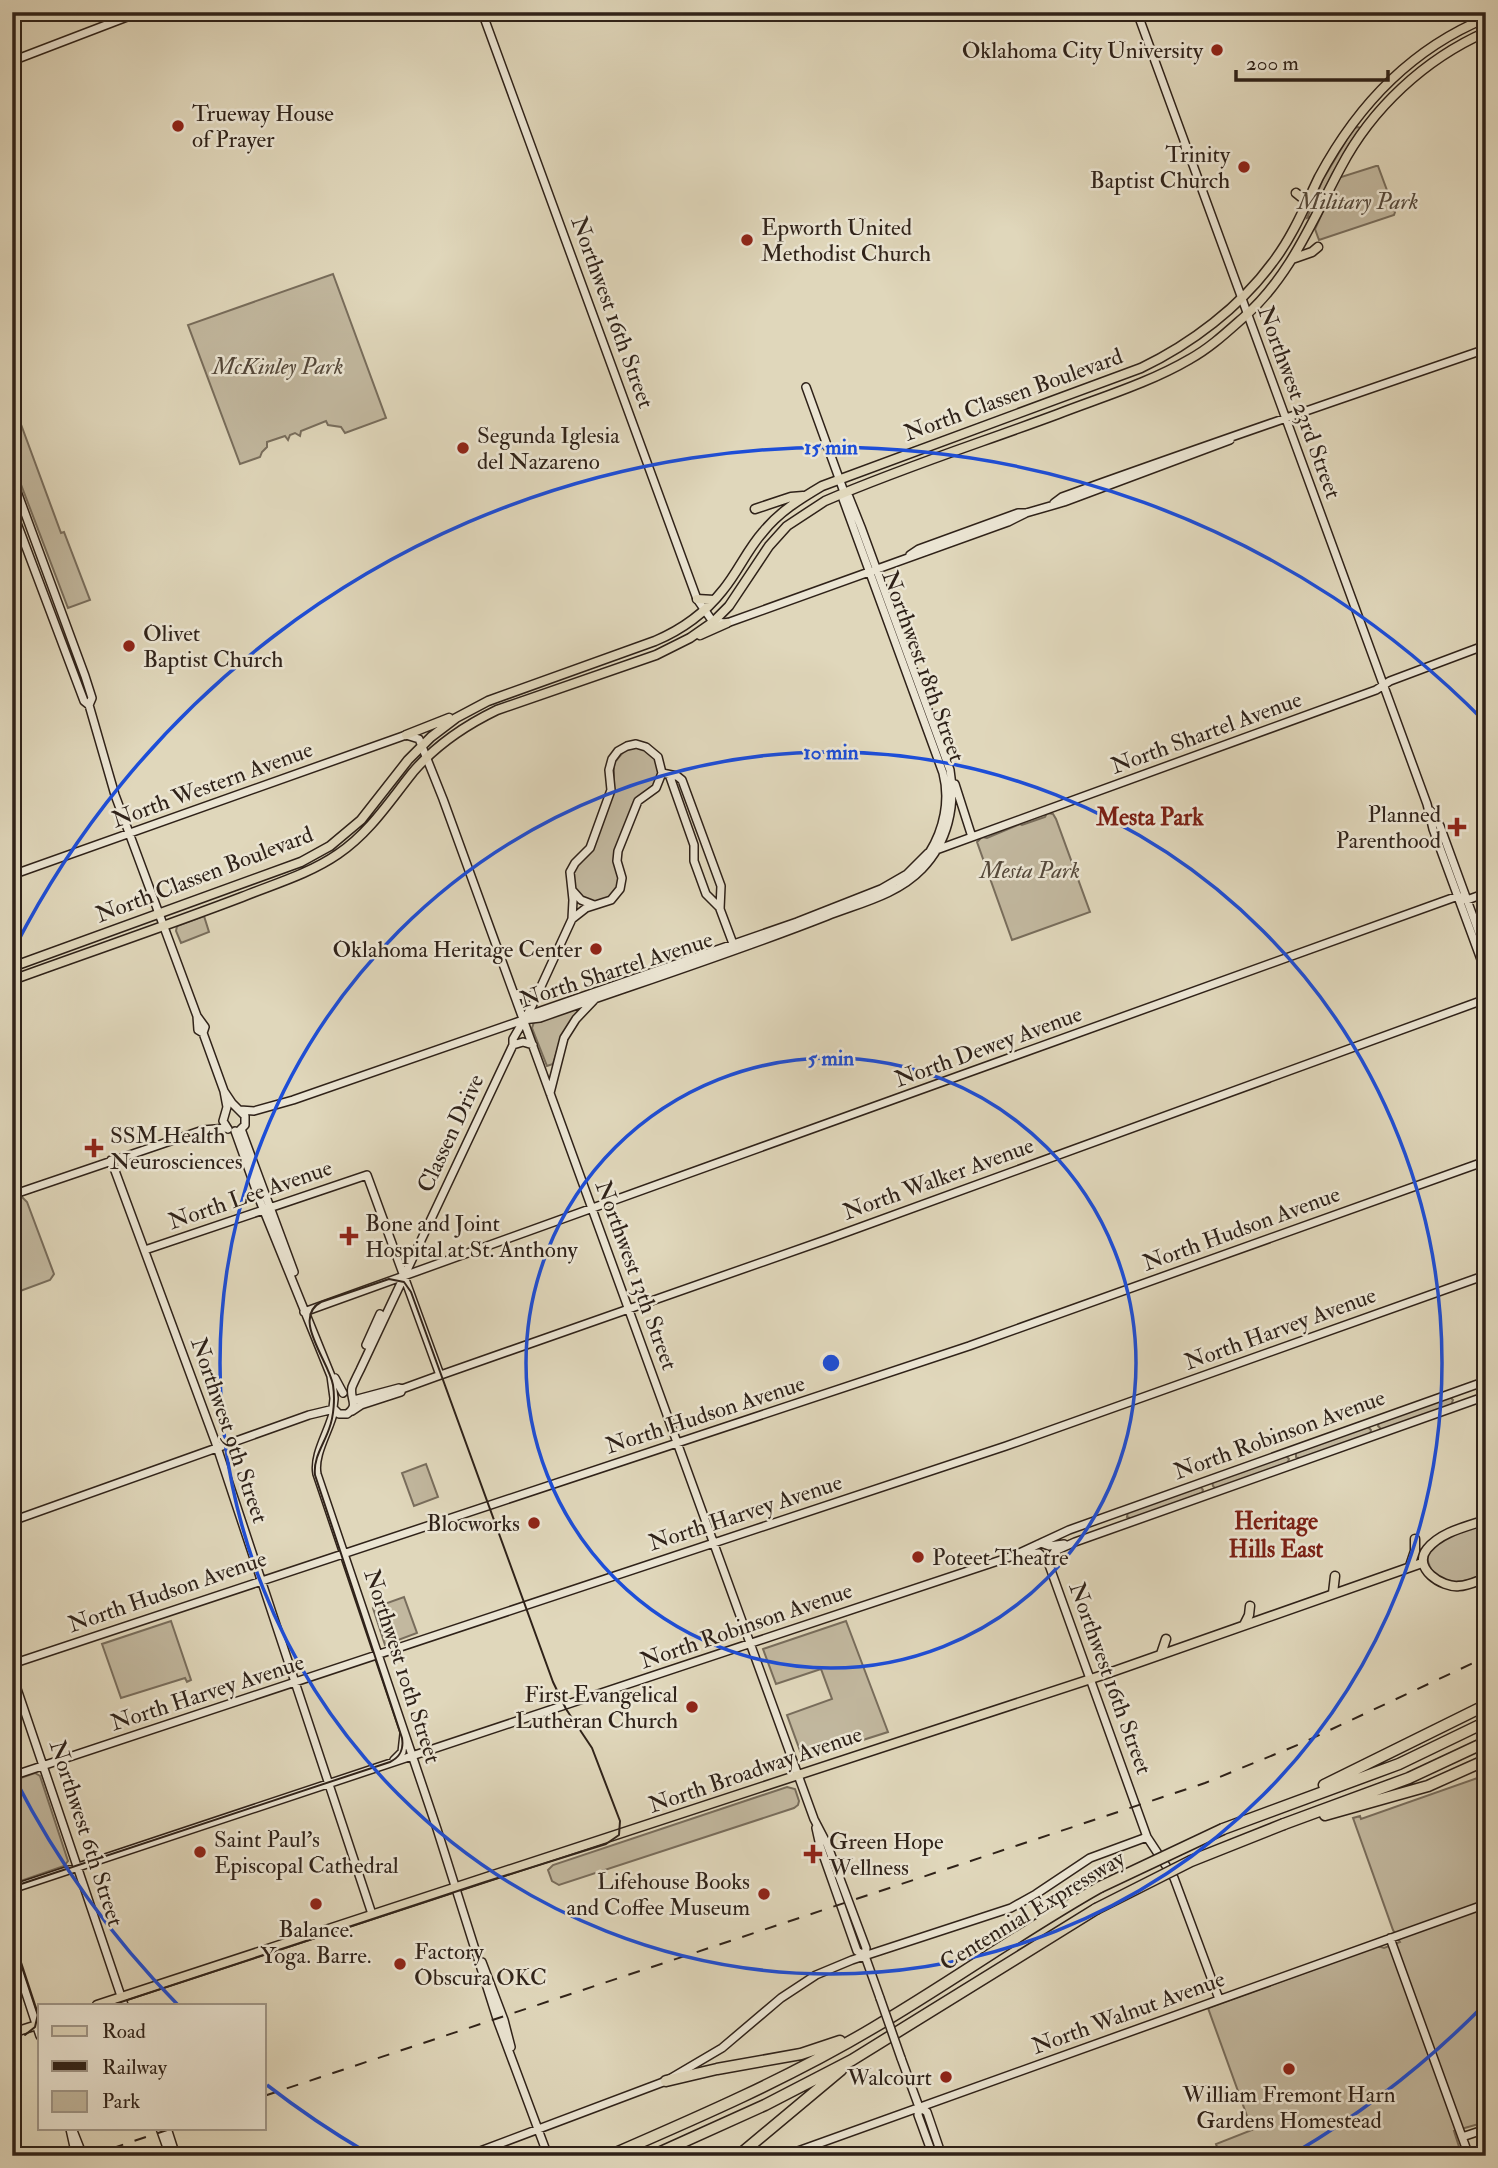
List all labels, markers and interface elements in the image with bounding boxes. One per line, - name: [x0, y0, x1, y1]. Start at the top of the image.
- place label: Oklahoma City University: [962, 36, 1204, 65]
- scale bar: [1236, 38, 1388, 82]
- marker: Oklahoma City University: [1209, 42, 1225, 58]
- text: 200 m: [1246, 50, 1299, 77]
- place label: Trueway House of Prayer: [192, 99, 334, 154]
- marker: Trueway House of Prayer: [170, 118, 186, 134]
- place label: Trinity Baptist Church: [1090, 140, 1231, 196]
- marker: Trinity Baptist Church: [1236, 159, 1252, 175]
- park label: Military Park: [1295, 187, 1419, 216]
- street label: Northwest 16th Street: [564, 212, 661, 412]
- place label: Epworth United Methodist Church: [761, 213, 931, 268]
- marker: Epworth United Methodist Church: [739, 232, 755, 248]
- street label: Northwest 23rd Street: [1251, 302, 1348, 503]
- street label: North Classen Boulevard: [900, 341, 1127, 448]
- park label: McKinley Park: [211, 352, 343, 381]
- place label: Segunda Iglesia del Nazareno: [477, 421, 620, 476]
- text: 15 min: [804, 434, 858, 461]
- marker: Segunda Iglesia del Nazareno: [455, 440, 471, 456]
- street label: Northwest 18th Street: [875, 567, 972, 766]
- place label: Olivet Baptist Church: [143, 619, 283, 675]
- marker: Olivet Baptist Church: [121, 638, 137, 654]
- street label: North Shartel Avenue: [1107, 684, 1306, 781]
- street label: North Western Avenue: [108, 734, 317, 834]
- text: 10 min: [803, 739, 859, 766]
- place label: Planned Parenthood: [1336, 800, 1441, 855]
- district label: Mesta Park: [1095, 802, 1204, 833]
- marker: Planned Parenthood: [1447, 817, 1467, 837]
- street label: North Classen Boulevard: [91, 820, 317, 929]
- park label: Mesta Park: [978, 856, 1080, 885]
- street label: North Shartel Avenue: [516, 924, 717, 1014]
- place label: Oklahoma Heritage Center: [332, 935, 582, 964]
- marker: Oklahoma Heritage Center: [588, 941, 604, 957]
- street label: North Dewey Avenue: [890, 999, 1086, 1094]
- text: 5 min: [808, 1045, 854, 1072]
- street label: Classen Drive: [410, 1069, 491, 1197]
- place label: SSM Health Neurosciences: [110, 1121, 243, 1176]
- street label: North Walker Avenue: [839, 1130, 1038, 1226]
- marker: SSM Health Neurosciences: [84, 1138, 104, 1158]
- street label: North Lee Avenue: [164, 1153, 336, 1236]
- street label: Northwest 13th Street: [589, 1176, 684, 1374]
- street label: North Hudson Avenue: [1138, 1179, 1344, 1278]
- place label: Bone and Joint Hospital at St. Anthony: [365, 1209, 578, 1265]
- marker: Bone and Joint Hospital at St. Anthony: [339, 1226, 359, 1246]
- street label: North Harvey Avenue: [1180, 1280, 1380, 1377]
- street label: Northwest 9th Street: [184, 1334, 275, 1527]
- centre of rings: [819, 1351, 843, 1375]
- street label: North Hudson Avenue: [602, 1368, 809, 1460]
- street label: North Robinson Avenue: [1170, 1383, 1389, 1486]
- street label: North Harvey Avenue: [645, 1467, 846, 1557]
- district label: Heritage Hills East: [1229, 1506, 1324, 1565]
- place label: Blocworks: [427, 1509, 520, 1538]
- marker: Blocworks: [526, 1515, 542, 1531]
- place label: Poteet Theatre: [932, 1543, 1069, 1572]
- street label: North Hudson Avenue: [64, 1544, 271, 1639]
- marker: Poteet Theatre: [910, 1549, 926, 1565]
- street label: Northwest 10th Street: [357, 1565, 448, 1767]
- street label: North Robinson Avenue: [636, 1575, 857, 1675]
- street label: Northwest 16th Street: [1062, 1578, 1159, 1778]
- street label: North Harvey Avenue: [107, 1647, 308, 1737]
- place label: First Evangelical Lutheran Church: [515, 1680, 678, 1735]
- marker: First Evangelical Lutheran Church: [684, 1699, 700, 1715]
- street label: North Broadway Avenue: [644, 1719, 866, 1820]
- street label: Northwest 6th Street: [43, 1736, 130, 1930]
- place label: Saint Paul's Episcopal Cathedral: [214, 1825, 399, 1881]
- place label: Green Hope Wellness: [828, 1827, 944, 1882]
- street label: Centennial Expressway: [934, 1843, 1131, 1978]
- marker: Saint Paul's Episcopal Cathedral: [192, 1844, 208, 1860]
- marker: Green Hope Wellness: [803, 1844, 823, 1864]
- place label: Lifehouse Books and Coffee Museum: [566, 1867, 750, 1922]
- marker: Lifehouse Books and Coffee Museum: [756, 1886, 772, 1902]
- marker: Balance. Yoga. Barre.: [308, 1896, 324, 1912]
- place label: Balance. Yoga. Barre.: [261, 1915, 371, 1970]
- place label: Factory Obscura OKC: [414, 1937, 547, 1992]
- marker: Factory Obscura OKC: [392, 1956, 408, 1972]
- street label: North Walnut Avenue: [1028, 1964, 1229, 2061]
- legend: [38, 2004, 266, 2130]
- text: Road: [102, 2018, 147, 2045]
- text: Railway: [102, 2054, 168, 2081]
- marker: William Fremont Harn Gardens Homestead: [1281, 2061, 1297, 2077]
- place label: Walcourt: [846, 2063, 932, 2092]
- marker: Walcourt: [938, 2069, 954, 2085]
- place label: William Fremont Harn Gardens Homestead: [1181, 2080, 1396, 2135]
- text: Park: [102, 2088, 140, 2115]

